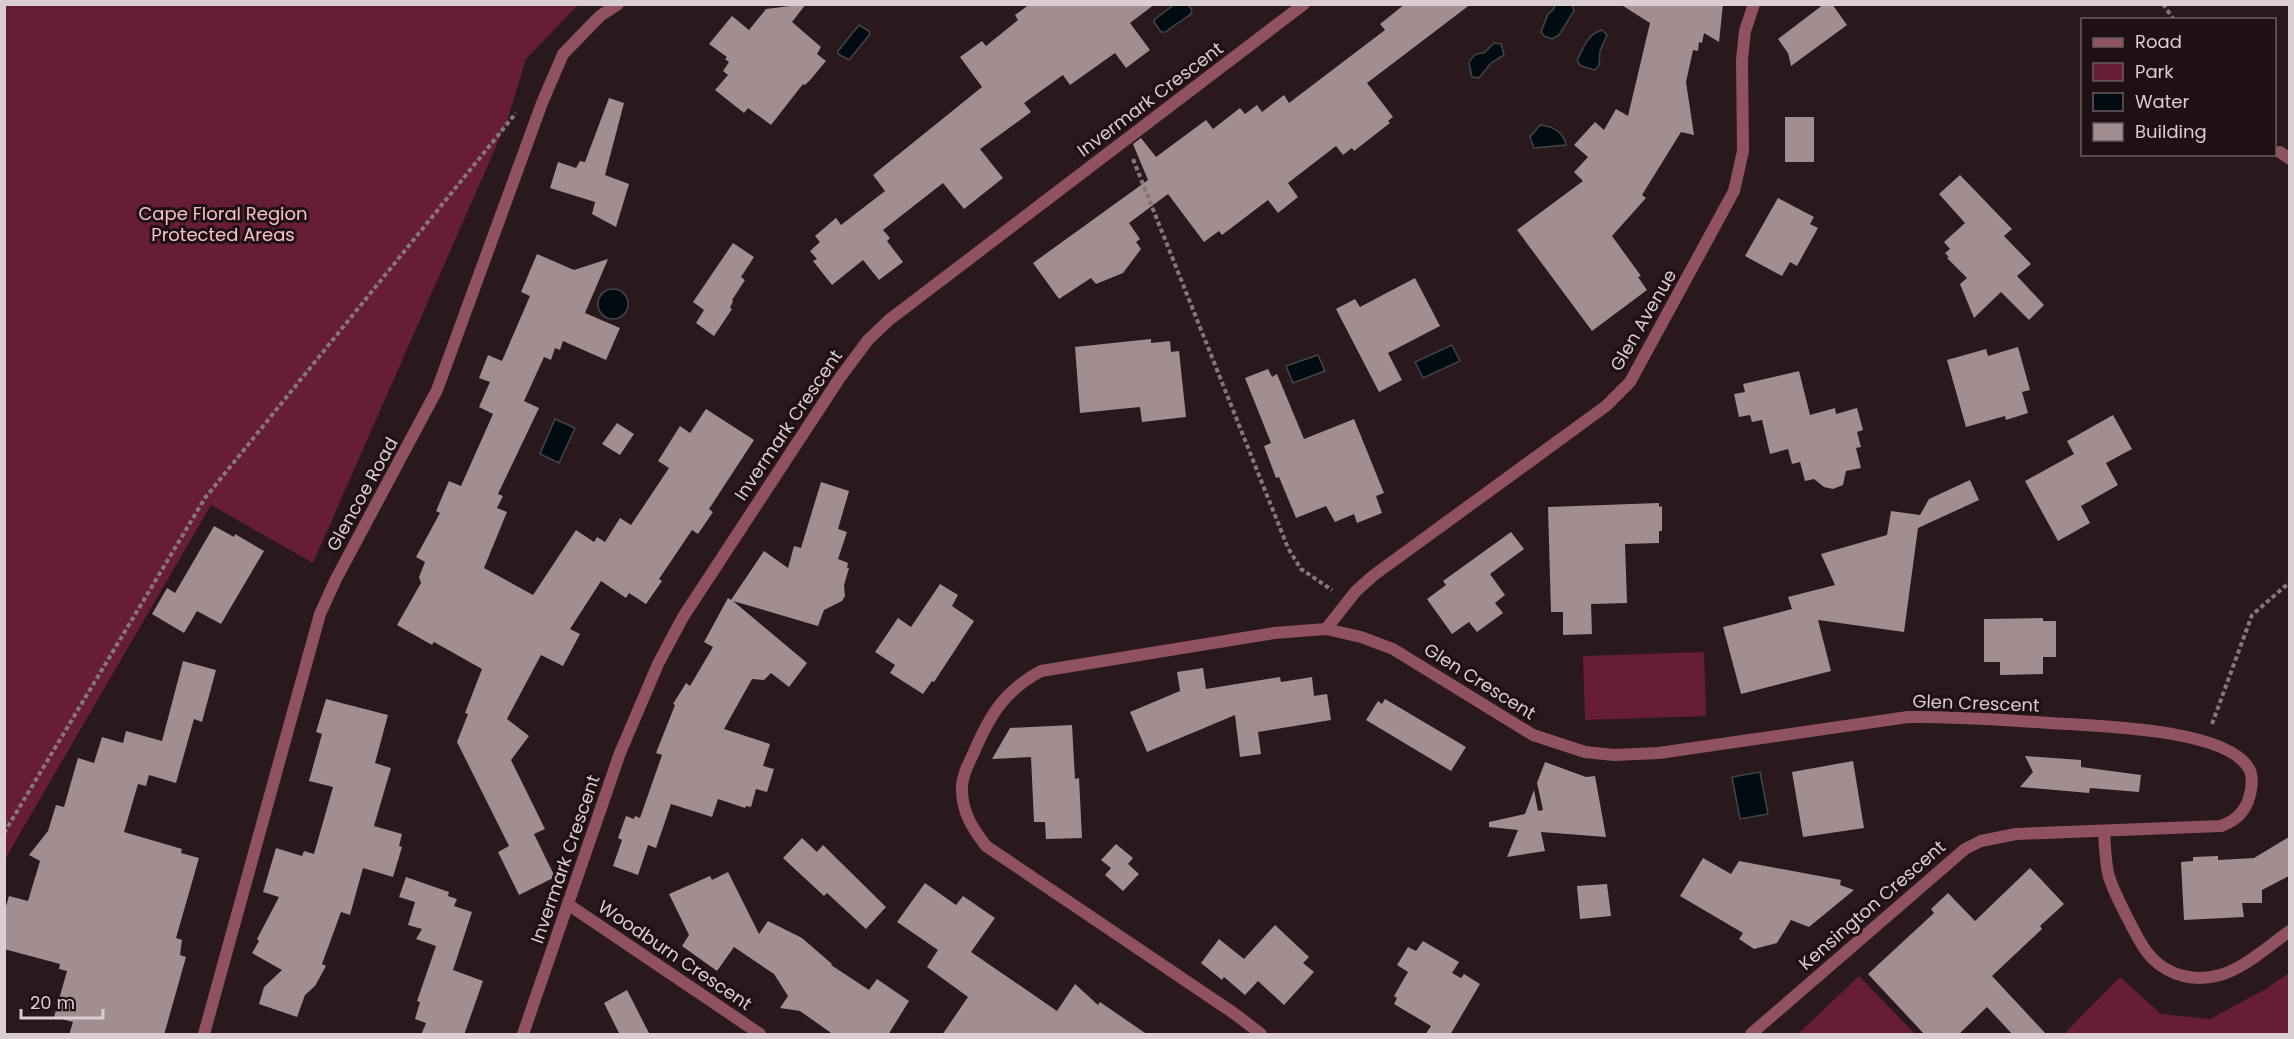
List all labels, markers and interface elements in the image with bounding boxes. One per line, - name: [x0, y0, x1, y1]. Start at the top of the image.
- legend: [2081, 18, 2276, 156]
- text: Road: [2135, 29, 2182, 54]
- street label: Invermark Crescent: [1072, 36, 1228, 162]
- text: Park: [2135, 59, 2174, 84]
- text: Water: [2135, 89, 2189, 114]
- text: Building: [2135, 119, 2207, 144]
- park label: Cape Floral Region Protected Areas: [138, 201, 308, 247]
- street label: Glen Avenue: [1604, 265, 1682, 375]
- street label: Invermark Crescent: [728, 345, 848, 505]
- street label: Glencoe Road: [320, 433, 404, 555]
- street label: Glen Crescent: [1419, 637, 1541, 725]
- street label: Glen Crescent: [1912, 688, 2040, 718]
- street label: Invermark Crescent: [524, 771, 606, 947]
- street label: Kensington Crescent: [1793, 834, 1951, 976]
- street label: Woodburn Crescent: [593, 894, 757, 1016]
- scale bar: [21, 982, 104, 1020]
- text: 20 m: [30, 990, 75, 1015]

